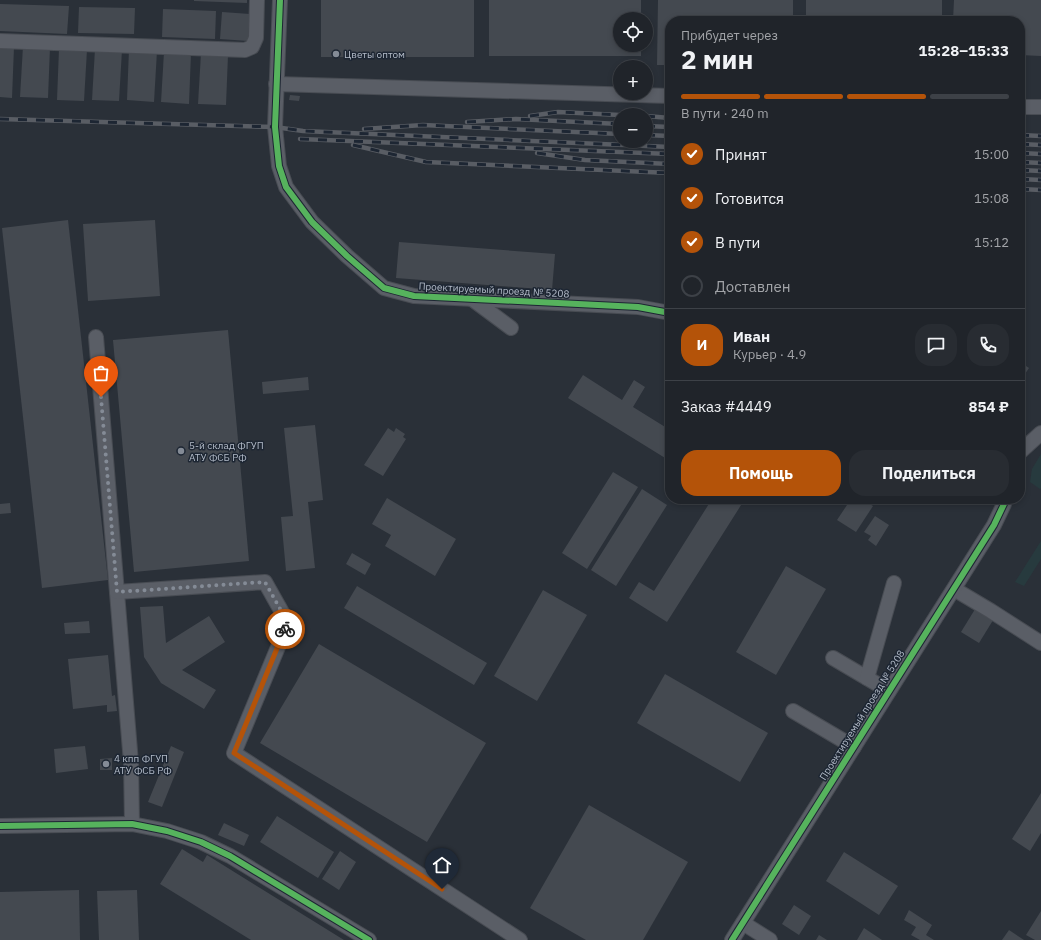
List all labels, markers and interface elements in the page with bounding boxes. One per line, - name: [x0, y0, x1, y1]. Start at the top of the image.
- map controls: [613, 12, 653, 148]
- button: locate: [613, 12, 653, 52]
- text: Прибудет через: [681, 27, 778, 44]
- text: 15:28–15:33: [918, 41, 1009, 60]
- text: 2 мин: [681, 42, 753, 76]
- place label: Цветы оптом: [344, 48, 405, 61]
- marker: Цветы оптом: [331, 49, 341, 59]
- button: +: [613, 60, 653, 100]
- text: В пути · 240 m: [681, 105, 769, 122]
- button: −: [613, 108, 653, 148]
- icon: check: [681, 143, 703, 165]
- text: Принят: [715, 145, 767, 164]
- text: 15:00: [974, 146, 1009, 163]
- icon: check: [681, 187, 703, 209]
- text: Готовится: [715, 189, 784, 208]
- text: 15:08: [974, 190, 1009, 207]
- icon: check: [681, 231, 703, 253]
- text: В пути: [715, 233, 760, 252]
- text: 15:12: [974, 234, 1009, 251]
- text: Доставлен: [715, 277, 791, 296]
- street label: Проектируемый проезд № 5208: [418, 280, 570, 300]
- button: chat: [915, 324, 957, 366]
- button: phone: [967, 324, 1009, 366]
- text: Иван: [733, 327, 770, 346]
- text: И: [697, 335, 707, 354]
- text: Курьер · 4.9: [733, 346, 806, 363]
- pin: [84, 356, 118, 397]
- icon: bag: [90, 362, 112, 384]
- text: Заказ #4449: [681, 397, 772, 416]
- text: 854 ₽: [969, 397, 1009, 416]
- place label: 5-й склад ФГУП АТУ ФСБ РФ: [189, 439, 264, 464]
- marker: 5-й склад ФГУП АТУ ФСБ РФ: [176, 446, 186, 456]
- button: Помощь: [681, 450, 841, 496]
- button: Поделиться: [849, 450, 1009, 496]
- courier: [265, 609, 305, 649]
- icon: bike: [274, 618, 296, 640]
- street label: Проектируемый проезд № 5208: [816, 648, 908, 782]
- place label: 4 кпп ФГУП АТУ ФСБ РФ: [114, 752, 172, 777]
- marker: 4 кпп ФГУП АТУ ФСБ РФ: [101, 759, 111, 769]
- pin: [425, 848, 459, 889]
- icon: home: [431, 854, 453, 876]

